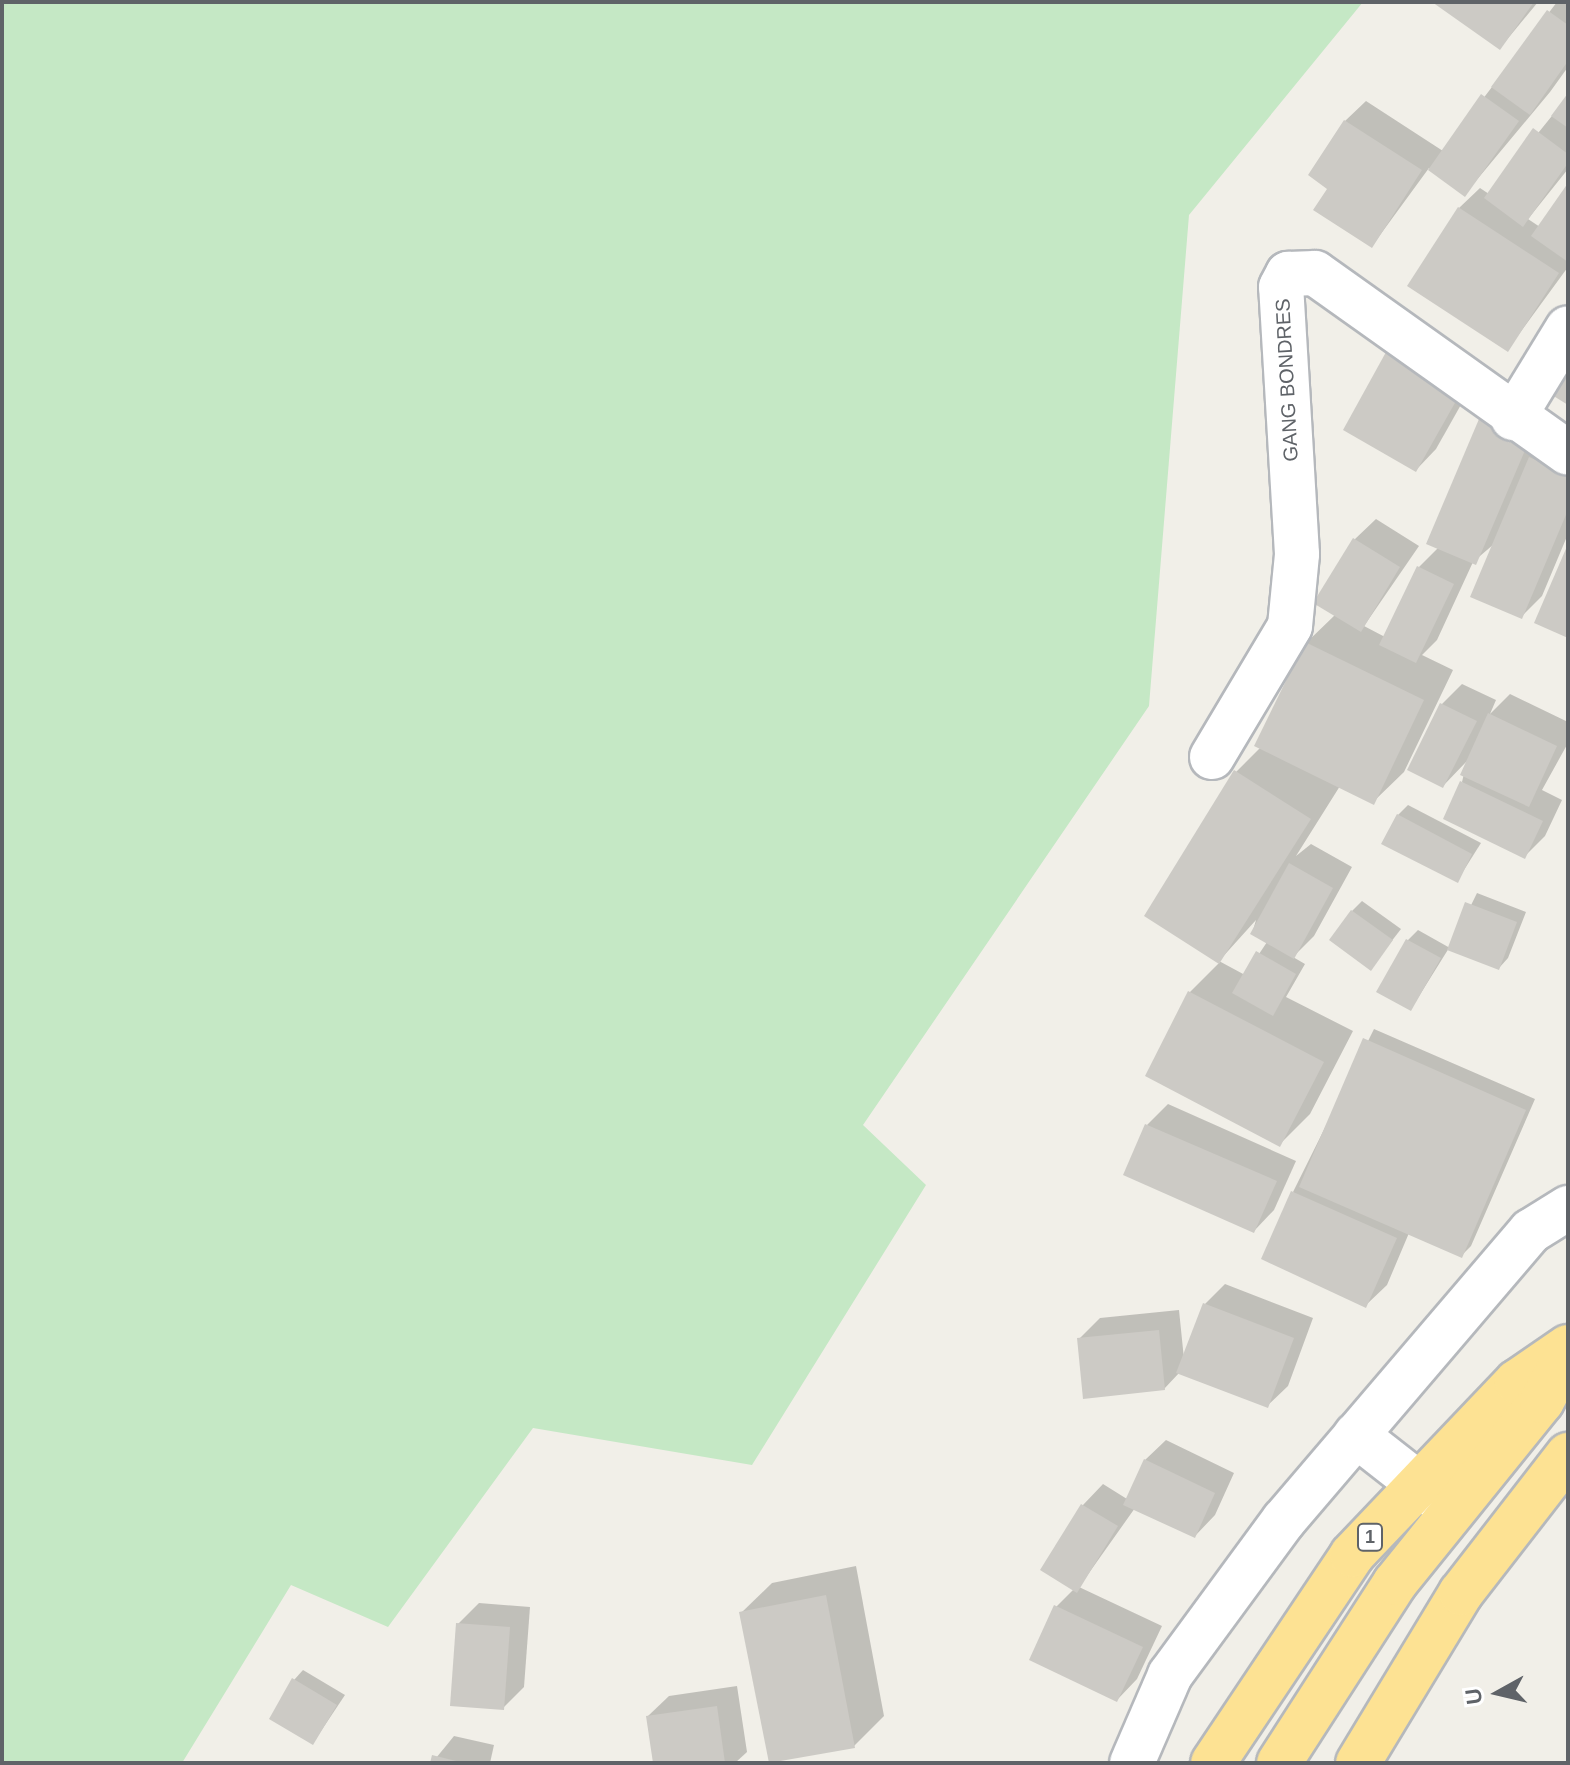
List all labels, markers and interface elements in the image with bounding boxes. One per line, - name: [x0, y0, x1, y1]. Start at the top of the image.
- street label: GANG BONDRES: [1271, 298, 1303, 462]
- road number: 1: [1356, 1523, 1384, 1551]
- north arrow: [1458, 1653, 1538, 1733]
- text: U: [1460, 1687, 1487, 1706]

